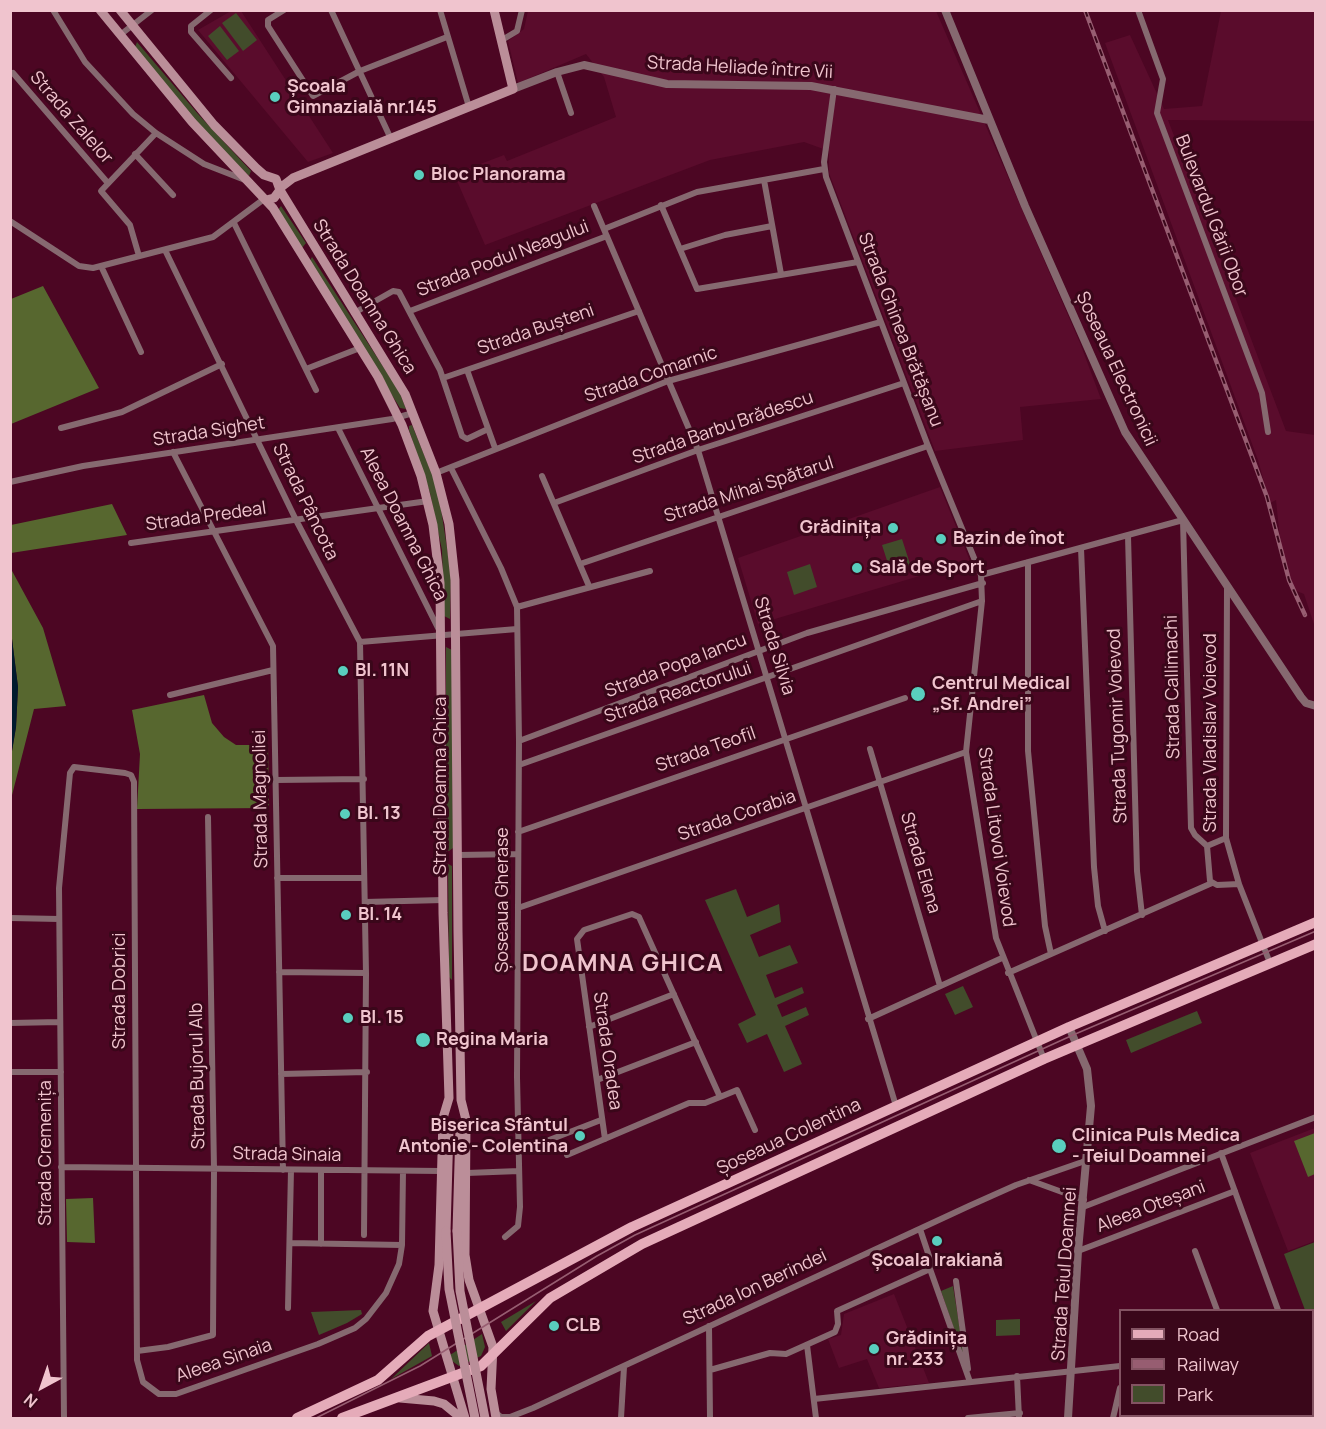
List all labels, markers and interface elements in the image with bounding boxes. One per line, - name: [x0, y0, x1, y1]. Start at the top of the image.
- street label: Strada Heliade între Vii: [646, 52, 834, 84]
- street label: Strada Zalelor: [25, 67, 117, 169]
- place label: Școala Gimnazială nr.145: [287, 76, 437, 118]
- marker: Școala Gimnazială nr.145: [268, 90, 282, 104]
- street label: Bulevardul Gării Obor: [1170, 132, 1252, 300]
- place label: Bloc Planorama: [431, 164, 566, 186]
- marker: Bloc Planorama: [412, 168, 426, 182]
- street label: Strada Doamna Ghica: [308, 216, 420, 378]
- street label: Strada Podul Neagului: [414, 216, 592, 302]
- street label: Strada Ghinea Brătășanu: [853, 230, 947, 430]
- street label: Șoseaua Electronicii: [1071, 288, 1161, 450]
- street label: Strada Bușteni: [475, 300, 597, 360]
- street label: Strada Comarnic: [582, 342, 720, 408]
- street label: Strada Barbu Brădescu: [630, 387, 816, 469]
- street label: Strada Sighet: [151, 412, 267, 452]
- street label: Strada Pâncota: [267, 440, 343, 564]
- street label: Aleea Doamna Ghica: [355, 443, 451, 605]
- street label: Strada Mihai Spătarul: [662, 452, 836, 528]
- street label: Strada Predeal: [144, 498, 268, 536]
- place label: Grădinița: [800, 517, 881, 539]
- marker: Grădinița: [886, 521, 900, 535]
- place label: Bazin de înot: [953, 528, 1065, 550]
- marker: Bazin de înot: [934, 532, 948, 546]
- place label: Sală de Sport: [869, 557, 985, 579]
- marker: Sală de Sport: [850, 561, 864, 575]
- street label: Strada Silvia: [749, 594, 799, 698]
- street label: Strada Callimachi: [1161, 615, 1185, 759]
- street label: Strada Tugomir Voievod: [1104, 628, 1132, 824]
- street label: Strada Popa Iancu: [602, 629, 750, 703]
- street label: Strada Vladislav Voievod: [1200, 633, 1222, 833]
- street label: Strada Reactorului: [602, 658, 754, 728]
- place label: Bl. 11N: [355, 660, 409, 682]
- marker: Bl. 11N: [336, 664, 350, 678]
- place label: Centrul Medical „Sf. Andrei”: [932, 673, 1070, 716]
- marker: Centrul Medical „Sf. Andrei”: [909, 685, 927, 703]
- street label: Strada Doamna Ghica: [430, 697, 452, 875]
- street label: Strada Teofil: [653, 723, 759, 777]
- street label: Strada Magnoliei: [249, 729, 273, 869]
- street label: Strada Litovoi Voievod: [973, 746, 1019, 928]
- street label: Strada Corabia: [675, 786, 799, 846]
- place label: Bl. 13: [357, 803, 401, 825]
- marker: Bl. 13: [338, 807, 352, 821]
- street label: Strada Elena: [895, 810, 945, 916]
- street label: Șoseaua Gherase: [492, 827, 514, 973]
- place label: Bl. 14: [358, 904, 402, 926]
- marker: Bl. 14: [339, 908, 353, 922]
- street label: Strada Dobrici: [109, 933, 131, 1049]
- district label: DOAMNA GHICA: [522, 950, 724, 978]
- street label: Strada Oradea: [588, 991, 626, 1111]
- street label: Strada Bujorul Alb: [186, 1002, 210, 1150]
- place label: Bl. 15: [360, 1007, 404, 1029]
- marker: Bl. 15: [341, 1011, 355, 1025]
- place label: Regina Maria: [436, 1029, 548, 1051]
- marker: Regina Maria: [414, 1031, 432, 1049]
- street label: Strada Cremenița: [35, 1080, 57, 1226]
- street label: Șoseaua Colentina: [714, 1094, 864, 1180]
- place label: Biserica Sfântul Antonie - Colentina: [399, 1115, 568, 1158]
- place label: Clinica Puls Medica - Teiul Doamnei: [1072, 1125, 1240, 1168]
- marker: Biserica Sfântul Antonie - Colentina: [573, 1129, 587, 1143]
- marker: Clinica Puls Medica - Teiul Doamnei: [1050, 1137, 1068, 1155]
- street label: Strada Sinaia: [232, 1143, 342, 1167]
- street label: Aleea Oteșani: [1094, 1176, 1208, 1238]
- street label: Strada Teiul Doamnei: [1048, 1186, 1082, 1362]
- marker: Școala Irakiană: [930, 1234, 944, 1248]
- street label: Strada Ion Berindei: [680, 1245, 830, 1331]
- place label: Școala Irakiană: [871, 1250, 1003, 1272]
- legend: [1119, 1309, 1314, 1417]
- place label: CLB: [566, 1315, 600, 1337]
- marker: CLB: [547, 1319, 561, 1333]
- text: Road: [1177, 1322, 1220, 1346]
- place label: Grădinița nr. 233: [886, 1328, 967, 1370]
- street label: Aleea Sinaia: [173, 1334, 275, 1388]
- marker: Grădinița nr. 233: [867, 1342, 881, 1356]
- text: Railway: [1177, 1352, 1239, 1376]
- north arrow: [12, 1357, 72, 1417]
- text: Park: [1177, 1382, 1213, 1406]
- text: N: [19, 1389, 42, 1413]

